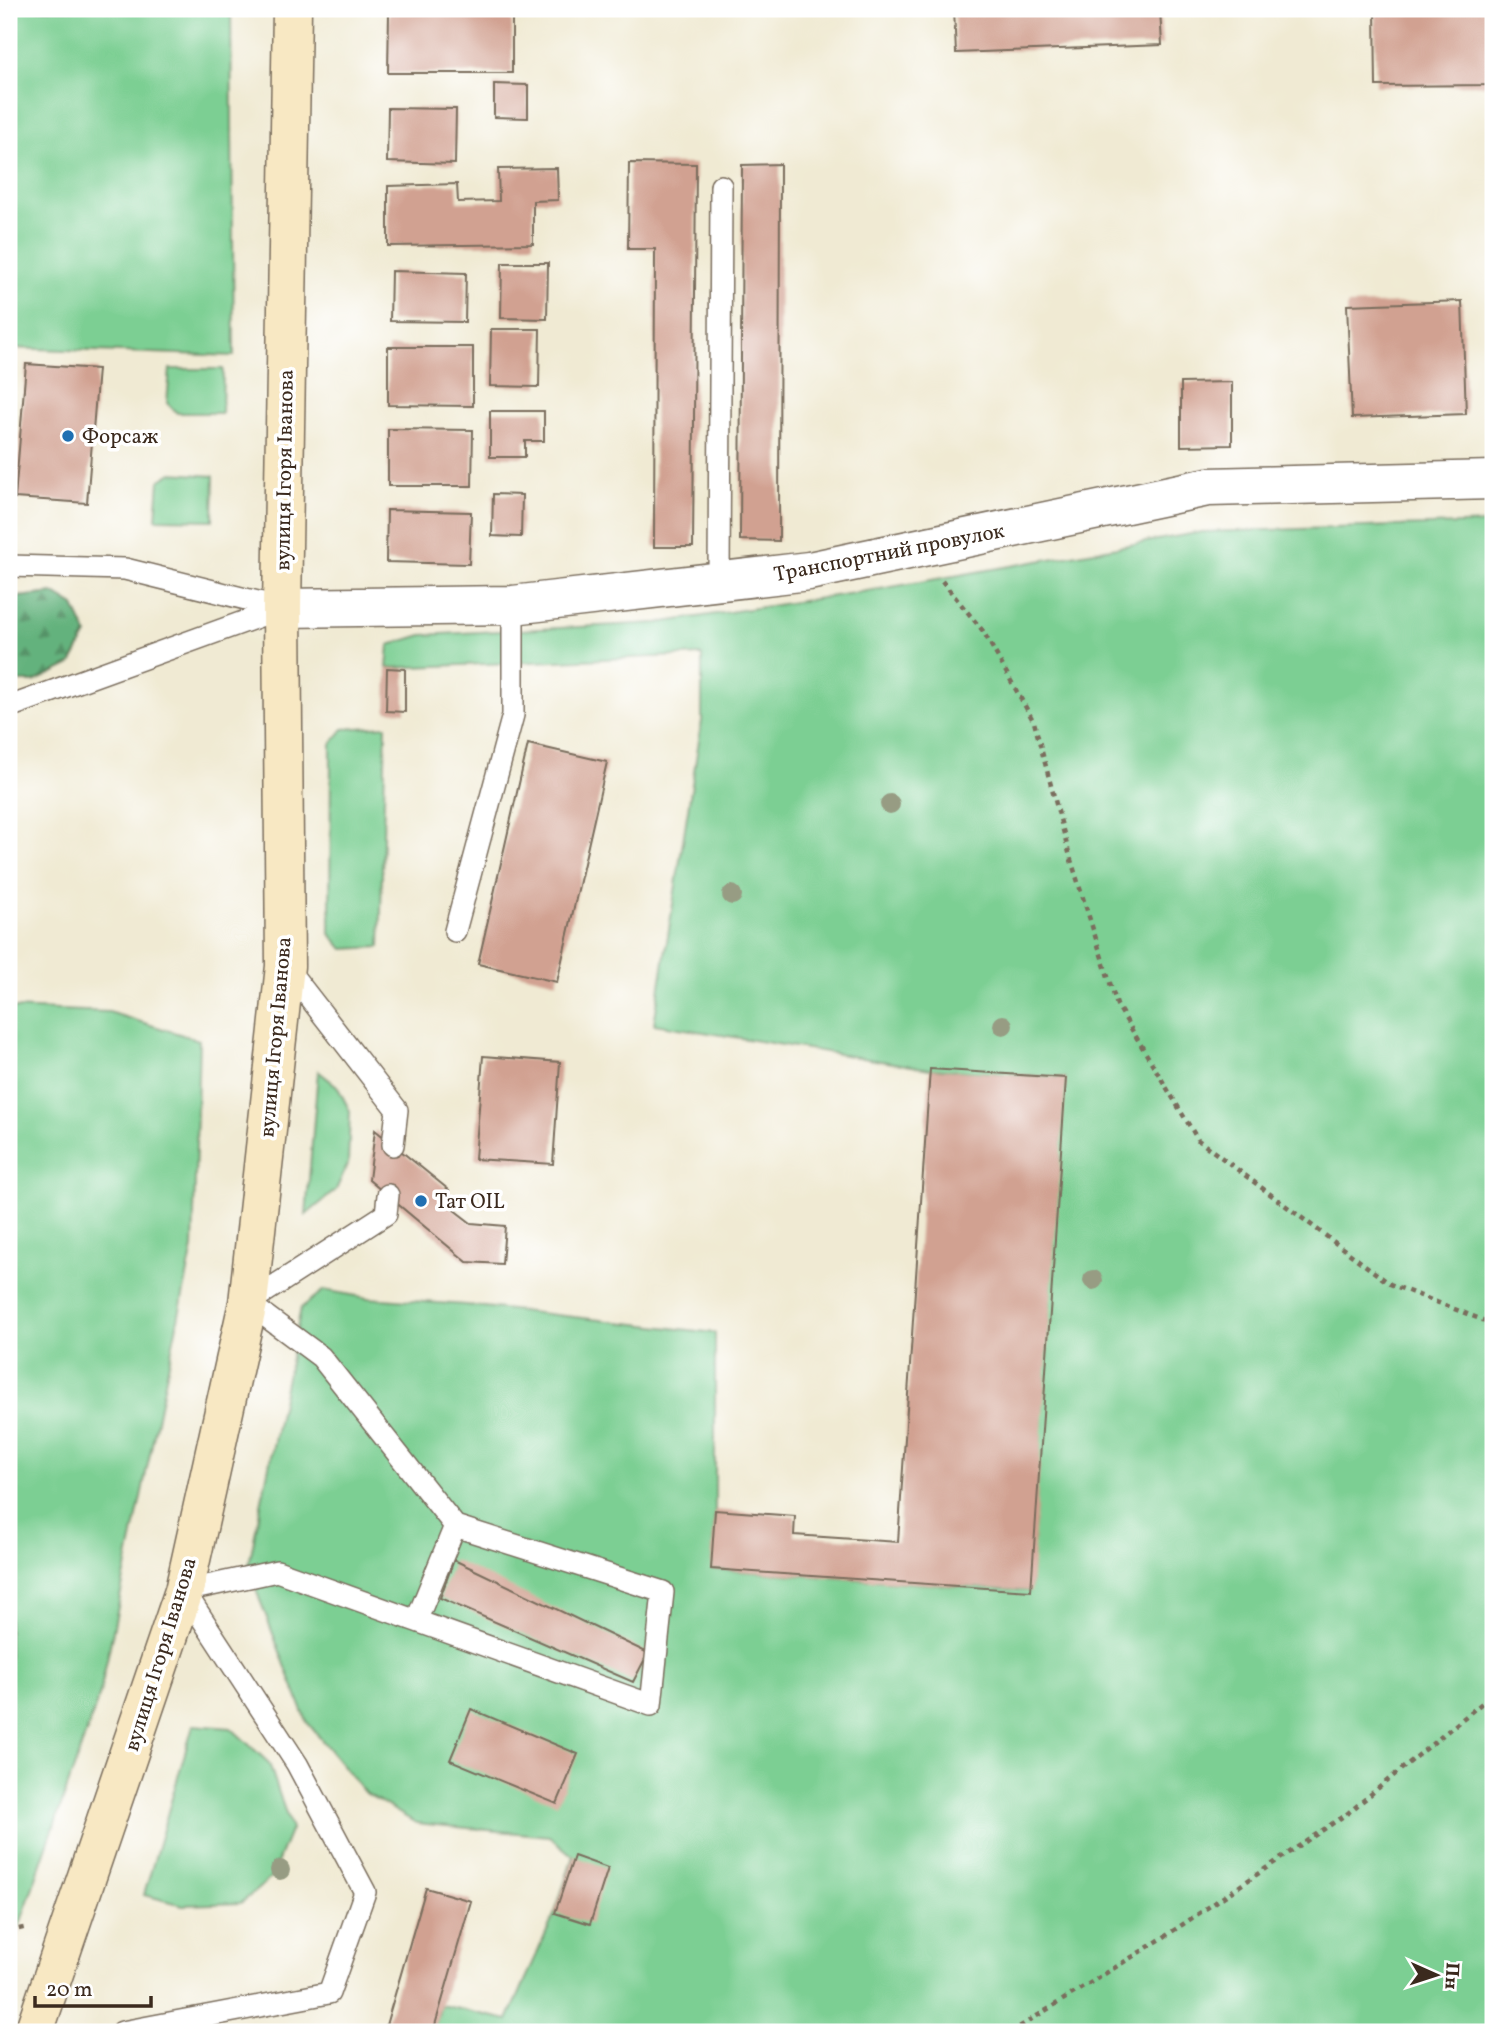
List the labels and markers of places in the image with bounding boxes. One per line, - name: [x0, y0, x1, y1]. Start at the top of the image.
- place label: Форсаж: [82, 423, 159, 452]
- marker: Форсаж: [60, 428, 76, 444]
- place label: Тат OIL: [435, 1188, 505, 1217]
- marker: Тат OIL: [413, 1193, 429, 1209]

